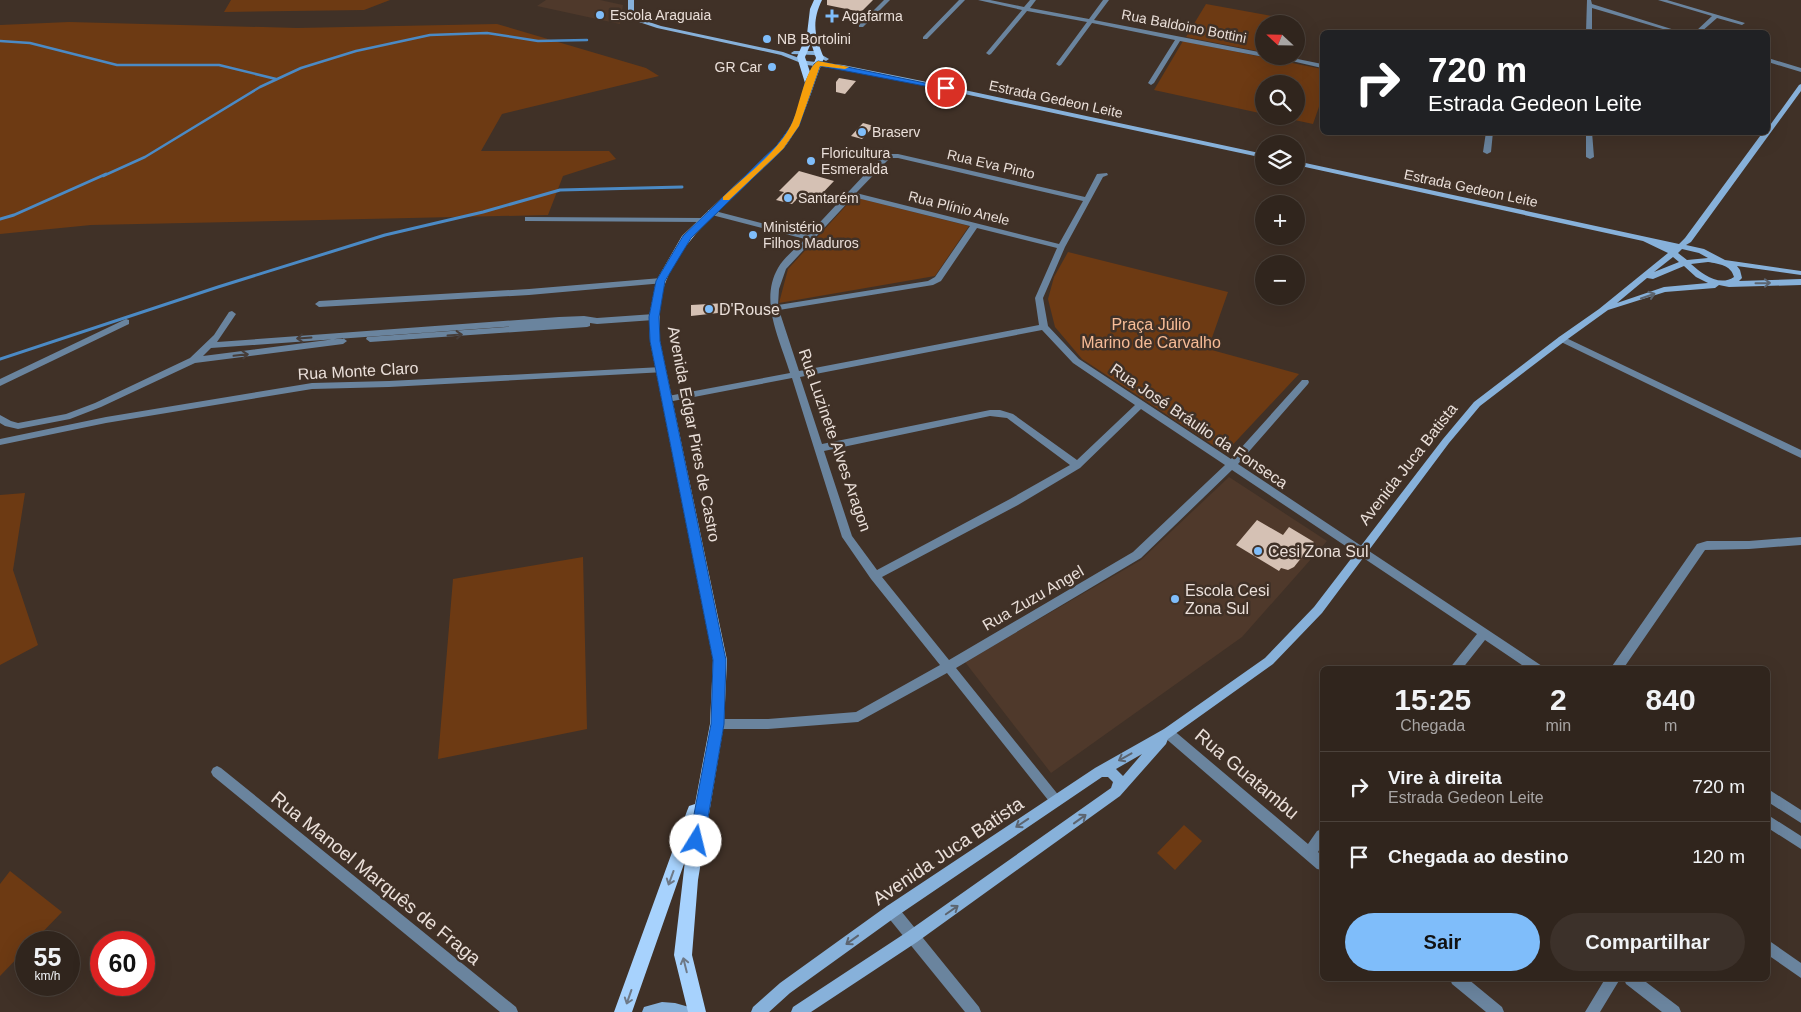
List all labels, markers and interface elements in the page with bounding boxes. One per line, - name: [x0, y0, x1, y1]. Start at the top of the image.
- street label: Rua Baldoino Bottini: [1120, 6, 1248, 46]
- place label: Escola Araguaia: [610, 7, 711, 23]
- place label: Agafarma: [842, 8, 903, 24]
- marker: Escola Araguaia: [594, 9, 606, 21]
- marker: Agafarma: [826, 10, 838, 22]
- north arrow: [1255, 15, 1305, 65]
- map controls: [1255, 15, 1305, 305]
- place label: NB Bortolini: [777, 31, 851, 47]
- marker: NB Bortolini: [761, 33, 773, 45]
- icon: right: [1345, 50, 1410, 115]
- text: 720 m: [1428, 50, 1527, 89]
- place label: GR Car: [715, 59, 762, 75]
- marker: GR Car: [766, 61, 778, 73]
- pin: [925, 67, 967, 109]
- icon: arrive: [932, 74, 960, 102]
- button: search: [1255, 75, 1305, 125]
- street label: Estrada Gedeon Leite: [988, 77, 1124, 121]
- text: Estrada Gedeon Leite: [1428, 91, 1642, 116]
- place label: Braserv: [872, 124, 920, 140]
- marker: Braserv: [856, 126, 868, 138]
- button: layers: [1255, 135, 1305, 185]
- place label: Floricultura Esmeralda: [821, 145, 890, 177]
- street label: Rua Eva Pinto: [946, 146, 1037, 182]
- marker: Floricultura Esmeralda: [805, 155, 817, 167]
- street label: Estrada Gedeon Leite: [1403, 166, 1539, 210]
- street label: Rua Plínio Anele: [907, 188, 1011, 228]
- place label: Santarém: [798, 190, 859, 206]
- marker: Santarém: [782, 192, 794, 204]
- button: +: [1255, 195, 1305, 245]
- place label: Ministério Filhos Maduros: [763, 219, 859, 251]
- marker: Ministério Filhos Maduros: [747, 229, 759, 241]
- button: −: [1255, 255, 1305, 305]
- one-way arrow: [1755, 278, 1771, 288]
- one-way arrow: [1640, 290, 1656, 300]
- place label: D'Rouse: [719, 301, 780, 318]
- marker: D'Rouse: [703, 303, 715, 315]
- park label: Praça Júlio Marino de Carvalho: [1081, 316, 1221, 351]
- street label: Avenida Edgar Pires de Castro: [665, 325, 723, 543]
- one-way arrow: [447, 330, 463, 340]
- one-way arrow: [296, 333, 312, 342]
- street label: Rua Luzinete Alves Aragon: [796, 346, 874, 534]
- one-way arrow: [233, 350, 249, 360]
- street label: Rua Monte Claro: [297, 359, 419, 383]
- street label: Rua José Bráulio da Fonseca: [1107, 360, 1291, 492]
- street label: Avenida Juca Batista: [1355, 400, 1461, 528]
- place label: Cesi Zona Sul: [1268, 543, 1369, 560]
- marker: Cesi Zona Sul: [1252, 545, 1264, 557]
- street label: Rua Zuzu Angel: [979, 562, 1087, 634]
- place label: Escola Cesi Zona Sul: [1185, 582, 1269, 617]
- marker: Escola Cesi Zona Sul: [1169, 593, 1181, 605]
- text: 15:25: [1394, 683, 1471, 716]
- text: 2: [1550, 683, 1567, 716]
- text: 840: [1646, 683, 1696, 716]
- text: Chegada: [1400, 717, 1465, 734]
- text: min: [1545, 717, 1571, 734]
- text: m: [1664, 717, 1677, 734]
- street label: Rua Guatambu: [1191, 725, 1303, 823]
- one-way arrow: [1118, 752, 1133, 762]
- text: Vire à direita: [1388, 767, 1502, 788]
- icon: right: [1345, 773, 1373, 801]
- text: 720 m: [1692, 776, 1745, 797]
- street label: Rua Manoel Marquês de Fraga: [267, 787, 485, 969]
- text: Estrada Gedeon Leite: [1388, 789, 1544, 806]
- street label: Avenida Juca Batista: [869, 793, 1028, 909]
- position arrow: [669, 814, 721, 866]
- one-way arrow: [1073, 814, 1087, 824]
- one-way arrow: [1015, 818, 1029, 829]
- icon: arrive: [1345, 843, 1373, 871]
- text: Chegada ao destino: [1388, 846, 1569, 867]
- text: 120 m: [1692, 846, 1745, 867]
- one-way arrow: [666, 869, 675, 885]
- one-way arrow: [945, 905, 959, 915]
- button: Sair: [1345, 913, 1540, 971]
- button: Compartilhar: [1550, 913, 1745, 971]
- speed limit sign: 60: [90, 931, 155, 996]
- one-way arrow: [845, 935, 859, 945]
- text: 55: [34, 943, 61, 971]
- one-way arrow: [680, 957, 689, 973]
- text: km/h: [34, 969, 61, 983]
- one-way arrow: [623, 989, 633, 1005]

